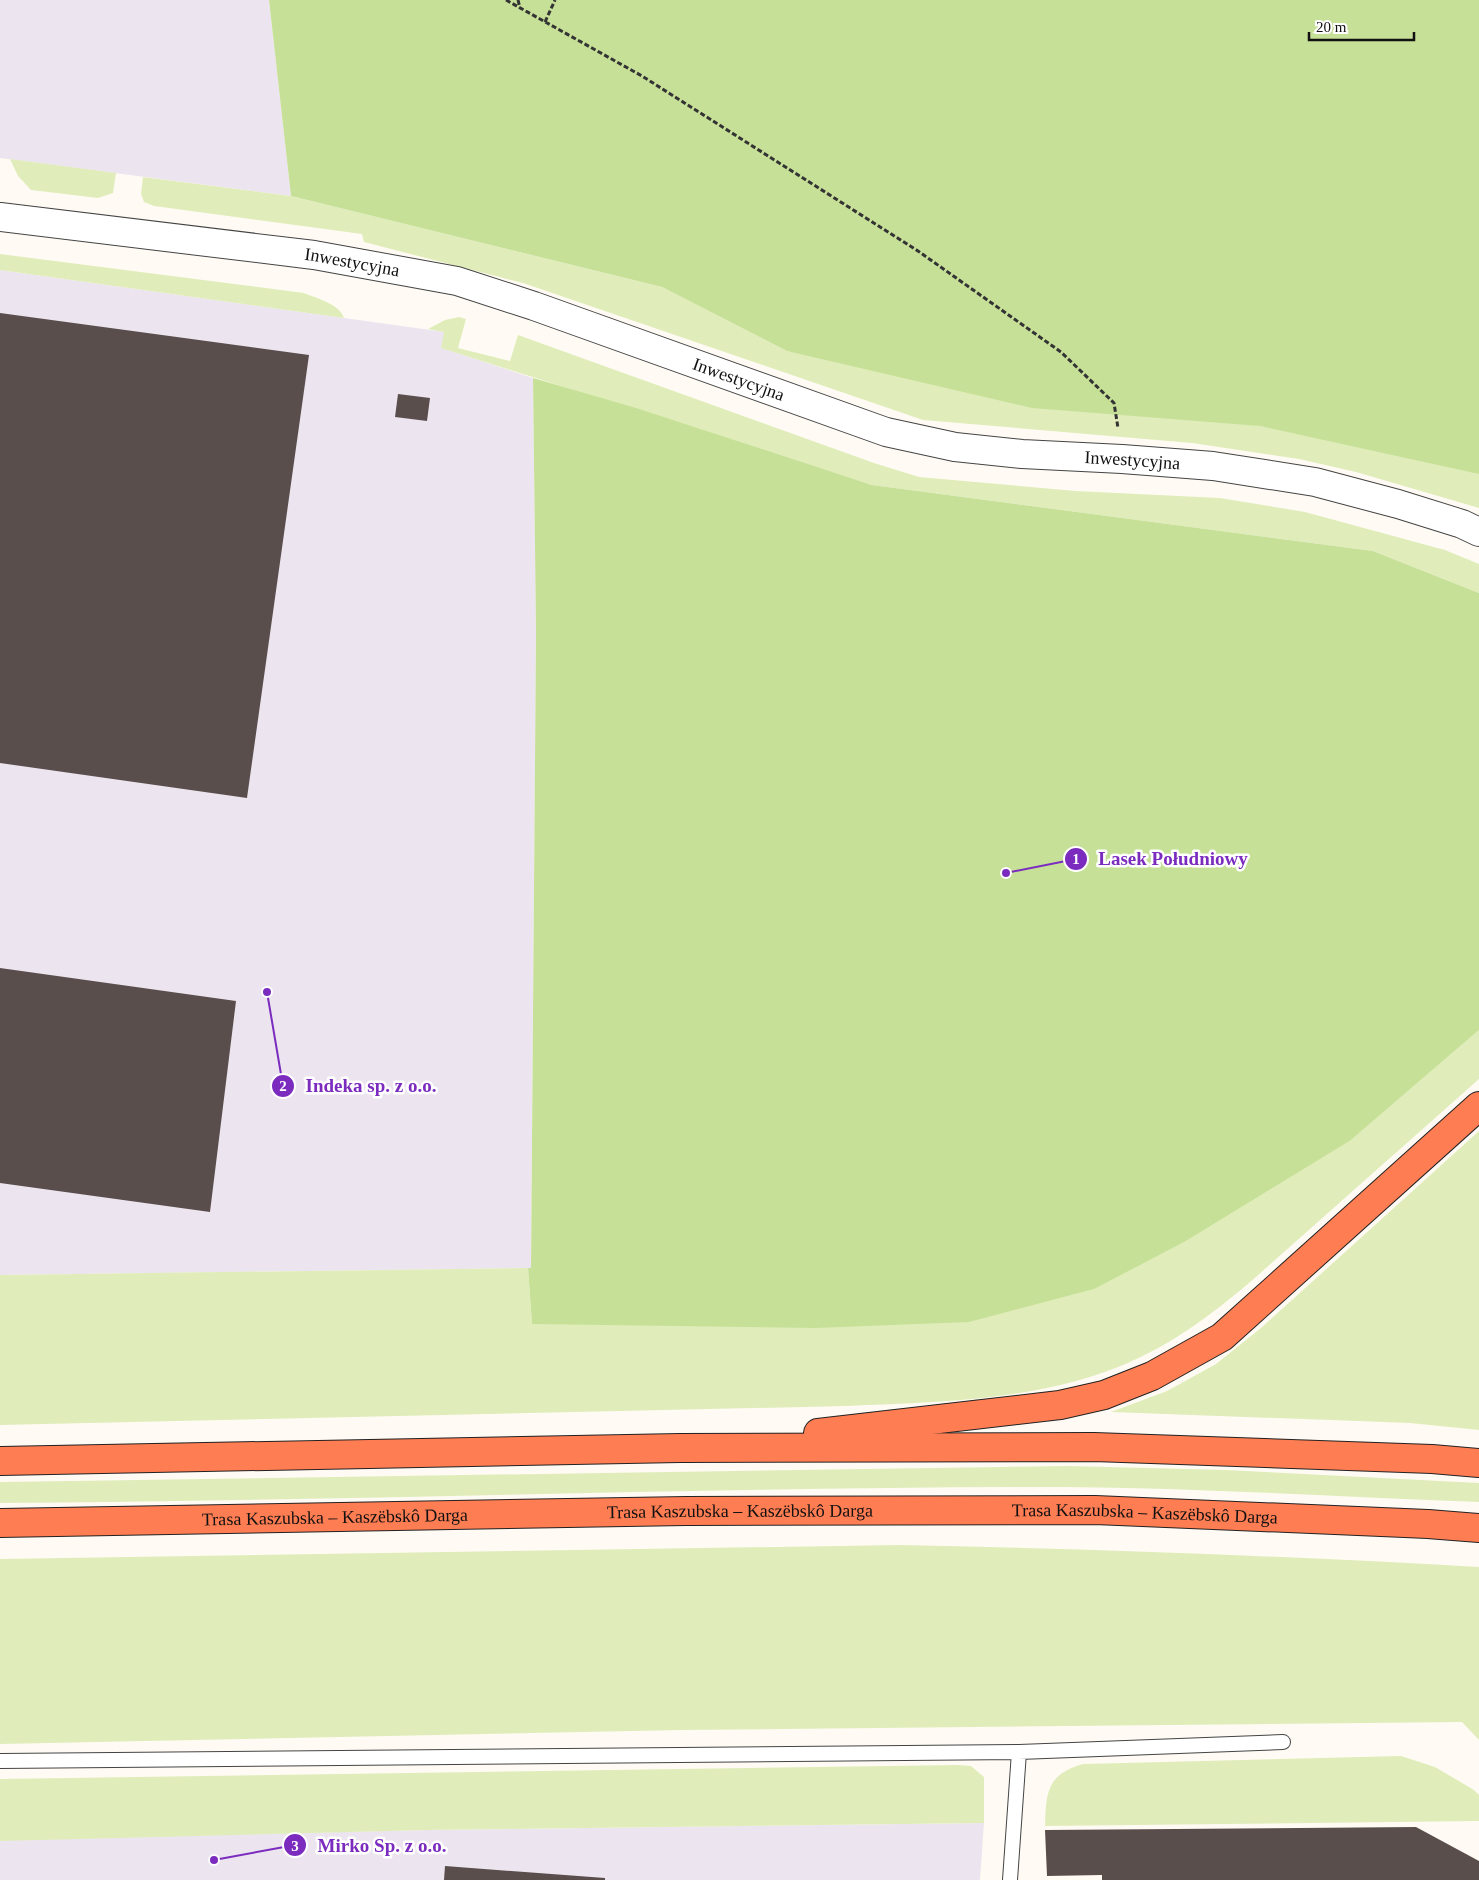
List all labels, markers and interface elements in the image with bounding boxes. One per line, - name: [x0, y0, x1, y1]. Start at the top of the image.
- scale bar: [1309, 10, 1414, 42]
- text: 20 m: [1316, 19, 1347, 35]
- street label: Inwestycyjna: [304, 244, 401, 280]
- street label: Inwestycyjna: [690, 354, 787, 405]
- street label: Inwestycyjna: [1084, 447, 1181, 473]
- callout: Lasek Południowy: [1063, 842, 1258, 876]
- text: Lasek Południowy: [1098, 848, 1248, 869]
- text: 1: [1072, 851, 1080, 867]
- callout: Indeka sp. z o.o.: [271, 1069, 447, 1103]
- text: Indeka sp. z o.o.: [306, 1075, 436, 1096]
- text: 2: [279, 1078, 287, 1094]
- street label: Trasa Kaszubska – Kaszëbskô Darga: [1012, 1500, 1278, 1528]
- street label: Trasa Kaszubska – Kaszëbskô Darga: [607, 1501, 873, 1522]
- street label: Trasa Kaszubska – Kaszëbskô Darga: [202, 1505, 468, 1529]
- callout: Mirko Sp. z o.o.: [283, 1828, 456, 1862]
- text: Mirko Sp. z o.o.: [318, 1835, 446, 1856]
- text: 3: [291, 1838, 299, 1854]

